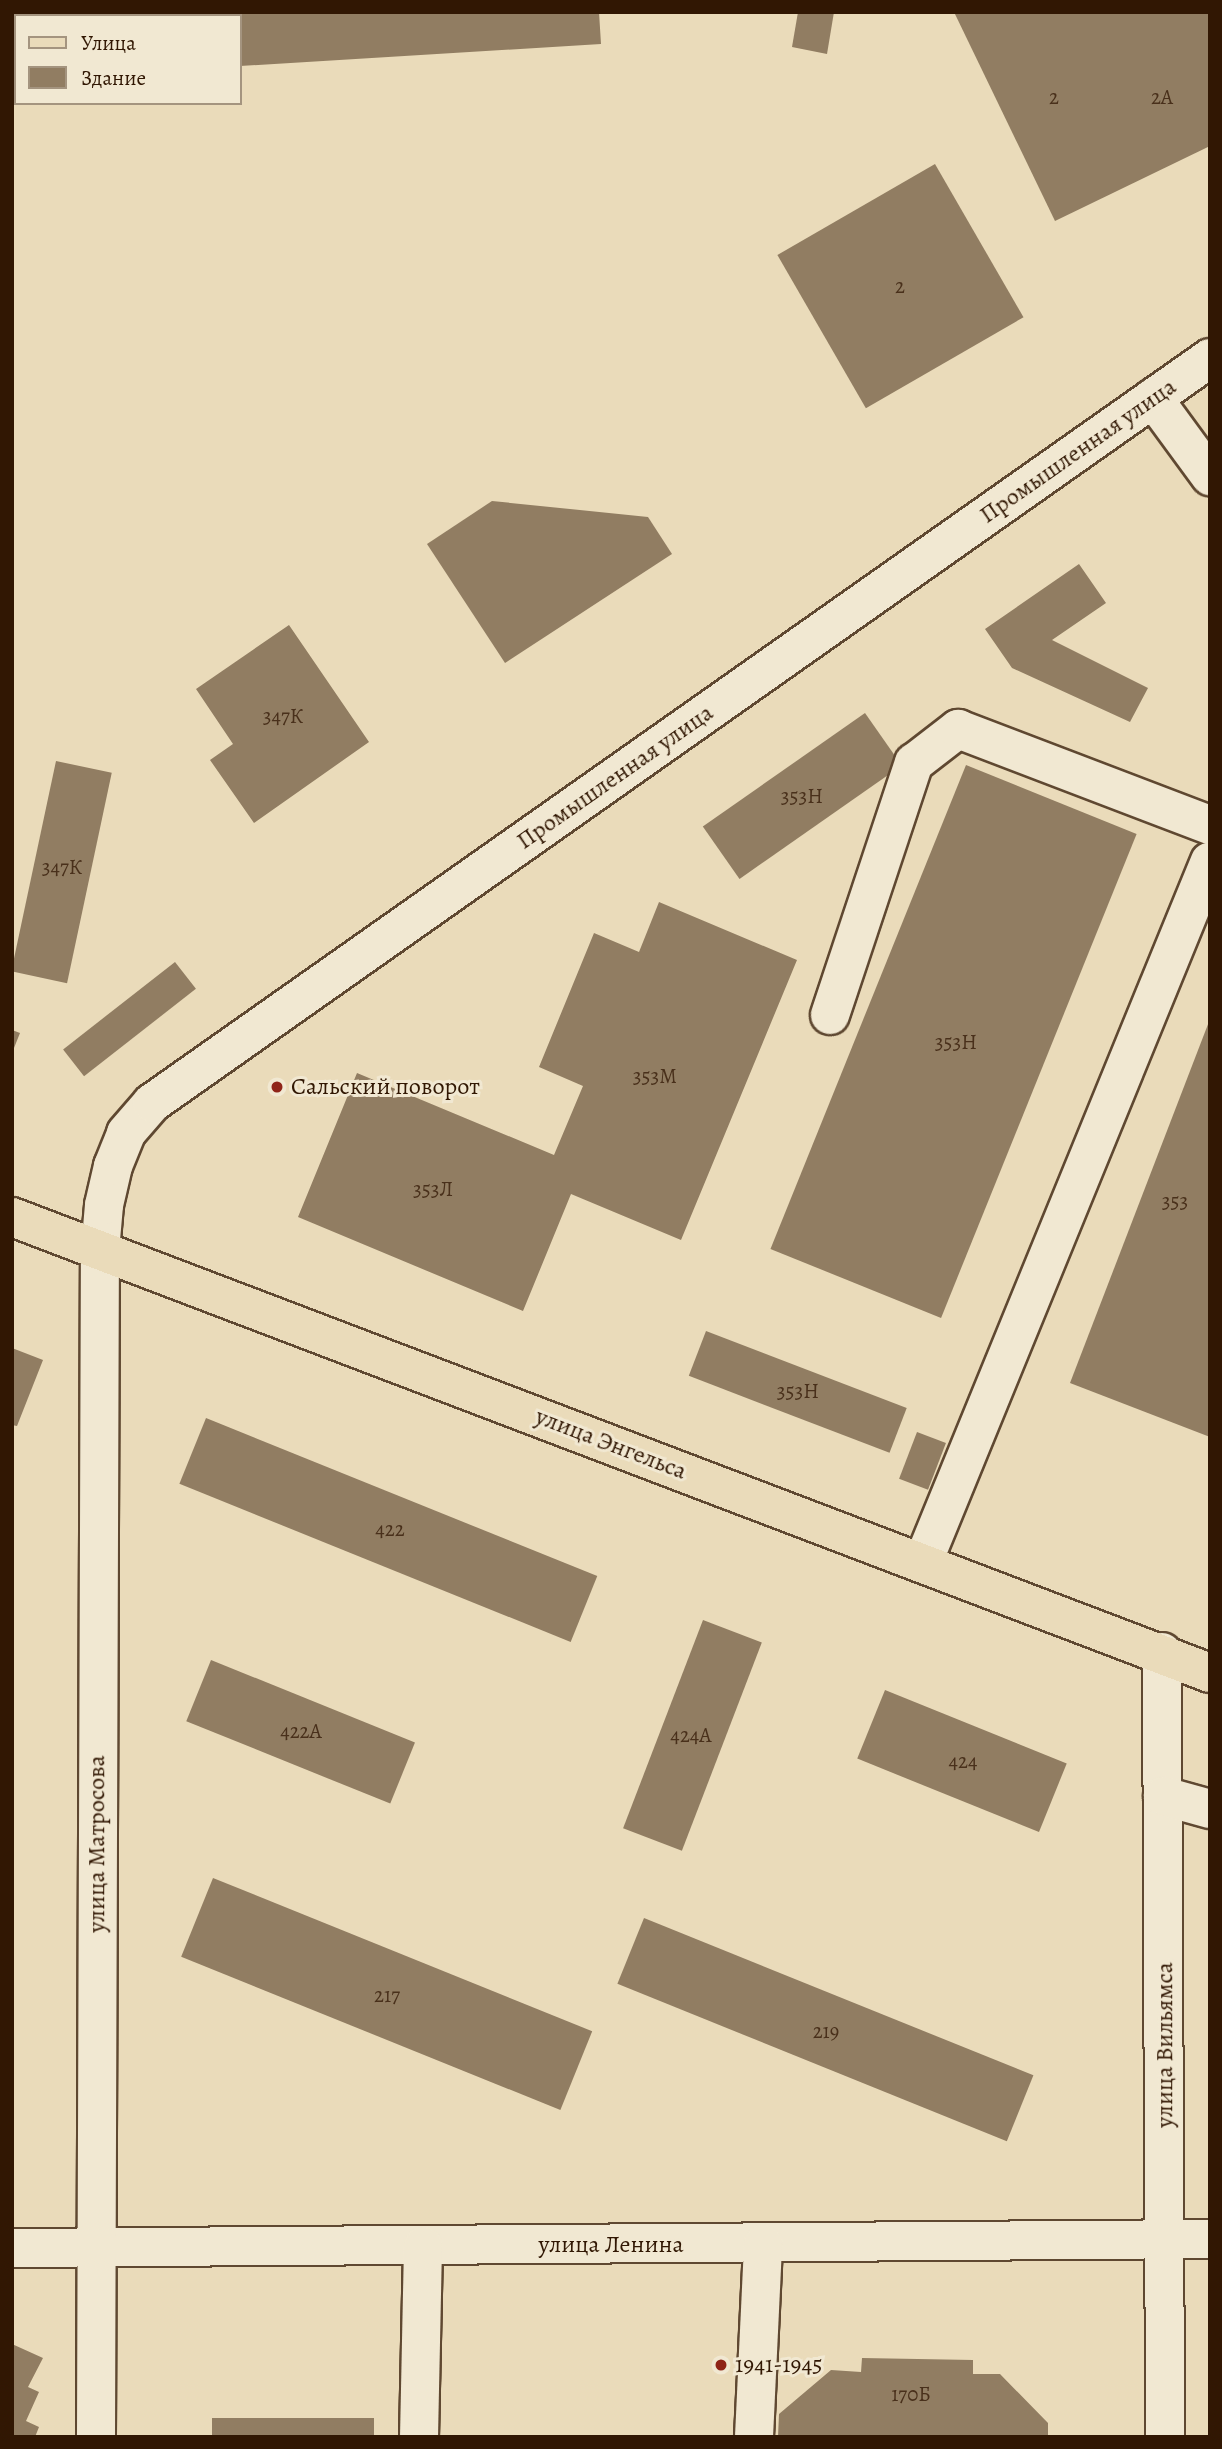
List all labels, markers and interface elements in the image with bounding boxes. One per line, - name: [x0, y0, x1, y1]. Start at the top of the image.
- legend: [14, 14, 242, 105]
- text: Улица: [81, 29, 136, 57]
- text: Здание: [81, 64, 146, 92]
- house number: 2: [1049, 84, 1059, 110]
- house number: 2А: [1151, 84, 1173, 110]
- house number: 2: [895, 273, 905, 299]
- street label: Промышленная улица: [974, 372, 1182, 530]
- street label: Промышленная улица: [511, 698, 719, 856]
- house number: 347К: [263, 703, 303, 729]
- house number: 353Н: [781, 783, 823, 809]
- house number: 347К: [42, 854, 82, 880]
- house number: 353Н: [935, 1029, 977, 1055]
- house number: 353М: [633, 1063, 677, 1089]
- place label: Сальский поворот: [291, 1073, 480, 1101]
- marker: Сальский поворот: [269, 1079, 285, 1095]
- house number: 353Л: [413, 1176, 453, 1202]
- house number: 353: [1162, 1188, 1188, 1214]
- house number: 353Н: [777, 1378, 819, 1404]
- street label: улица Энгельса: [531, 1402, 691, 1486]
- house number: 422: [375, 1516, 405, 1542]
- house number: 422А: [280, 1718, 322, 1744]
- house number: 424А: [670, 1722, 712, 1748]
- house number: 424: [948, 1748, 978, 1774]
- street label: улица Матросова: [83, 1755, 111, 1933]
- street label: улица Вильямса: [1151, 1962, 1179, 2128]
- house number: 217: [374, 1982, 400, 2008]
- house number: 219: [813, 2018, 839, 2044]
- street label: улица Ленина: [538, 2231, 684, 2259]
- place label: 1941-1945: [735, 2351, 823, 2379]
- marker: 1941-1945: [713, 2357, 729, 2373]
- house number: 170Б: [891, 2381, 931, 2407]

